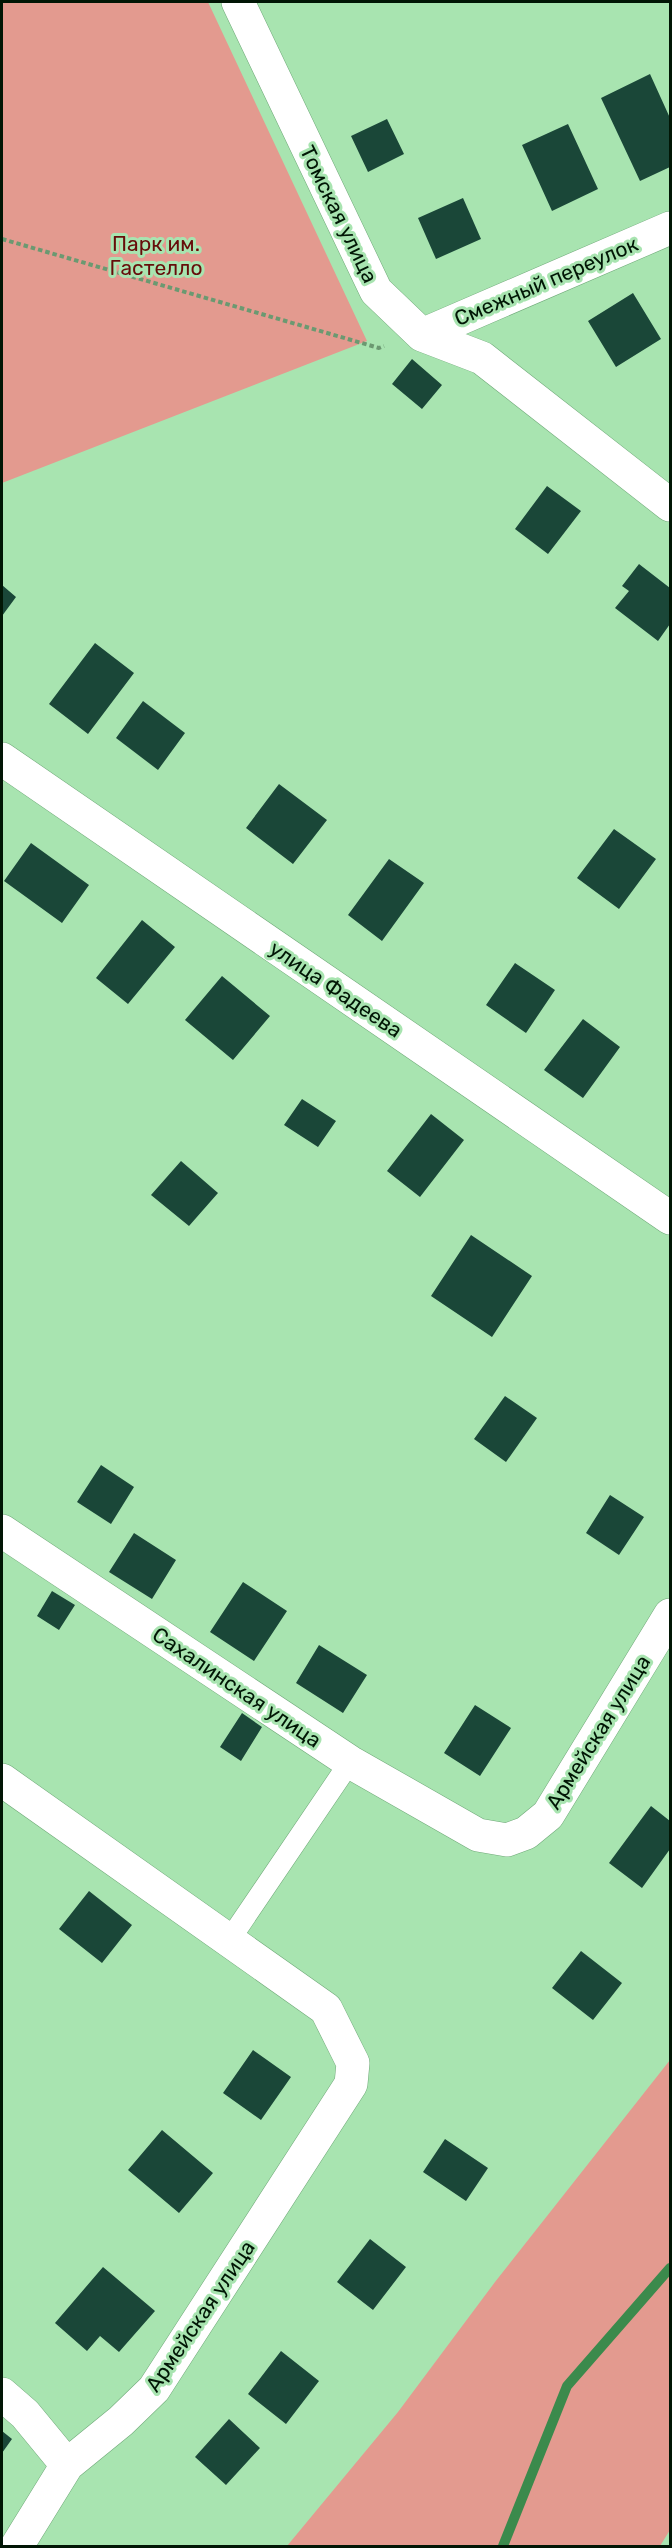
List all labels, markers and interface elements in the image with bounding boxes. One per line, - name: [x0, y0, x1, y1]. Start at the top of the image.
- street label: Томская улица: [295, 141, 383, 287]
- park label: Парк им. Гастелло: [109, 231, 203, 280]
- street label: Смежный переулок: [451, 231, 641, 331]
- street label: улица Фадеева: [265, 935, 407, 1043]
- street label: Сахалинская улица: [148, 1621, 326, 1753]
- street label: Армейская улица: [541, 1650, 655, 1814]
- street label: Армейская улица: [140, 2236, 260, 2396]

